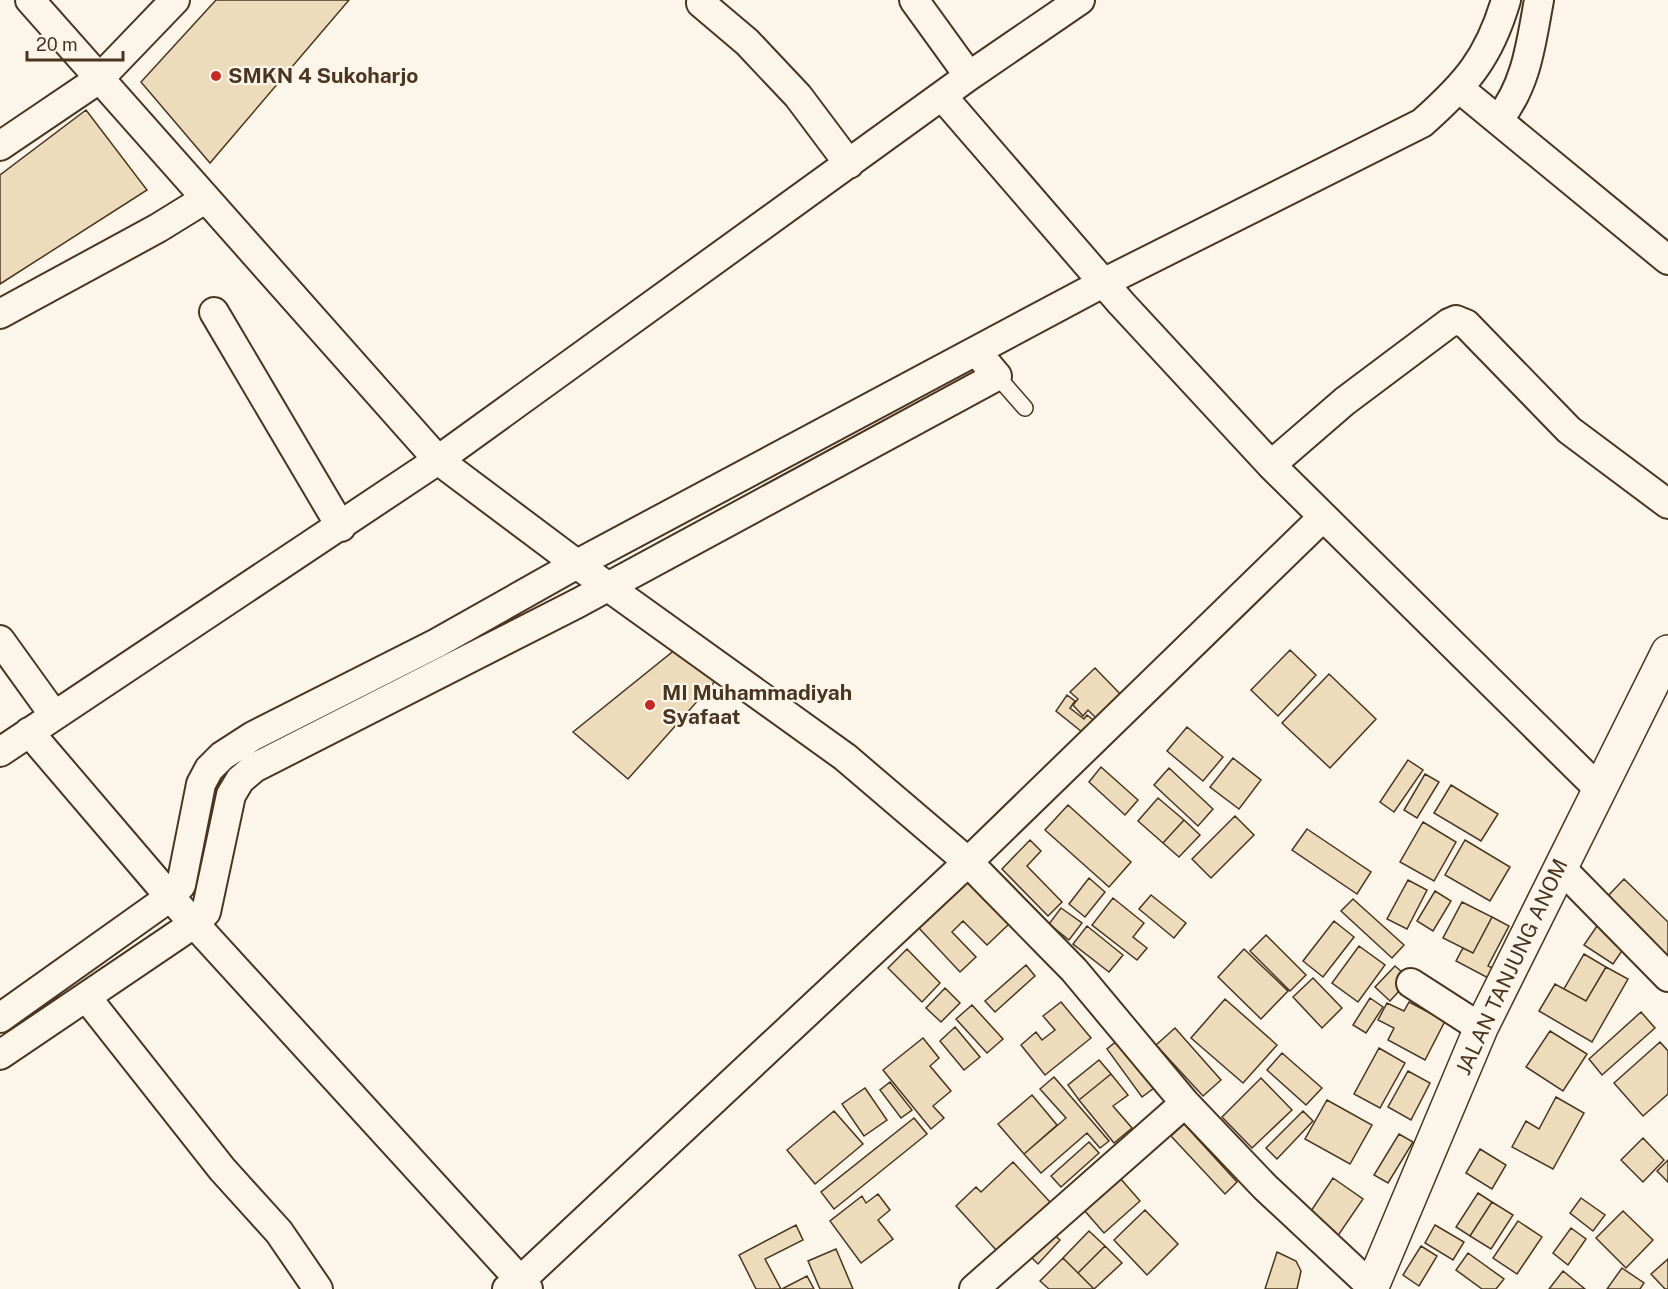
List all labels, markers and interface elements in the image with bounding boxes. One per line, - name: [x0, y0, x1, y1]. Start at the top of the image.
- scale bar: [27, 24, 123, 62]
- text: 20 m: [36, 34, 78, 55]
- place label: SMKN 4 Sukoharjo: [228, 63, 418, 88]
- marker: SMKN 4 Sukoharjo: [209, 69, 223, 83]
- place label: MI Muhammadiyah Syafaat: [662, 680, 852, 729]
- marker: MI Muhammadiyah Syafaat: [643, 698, 657, 712]
- street label: JALAN TANJUNG ANOM: [1450, 855, 1573, 1079]

